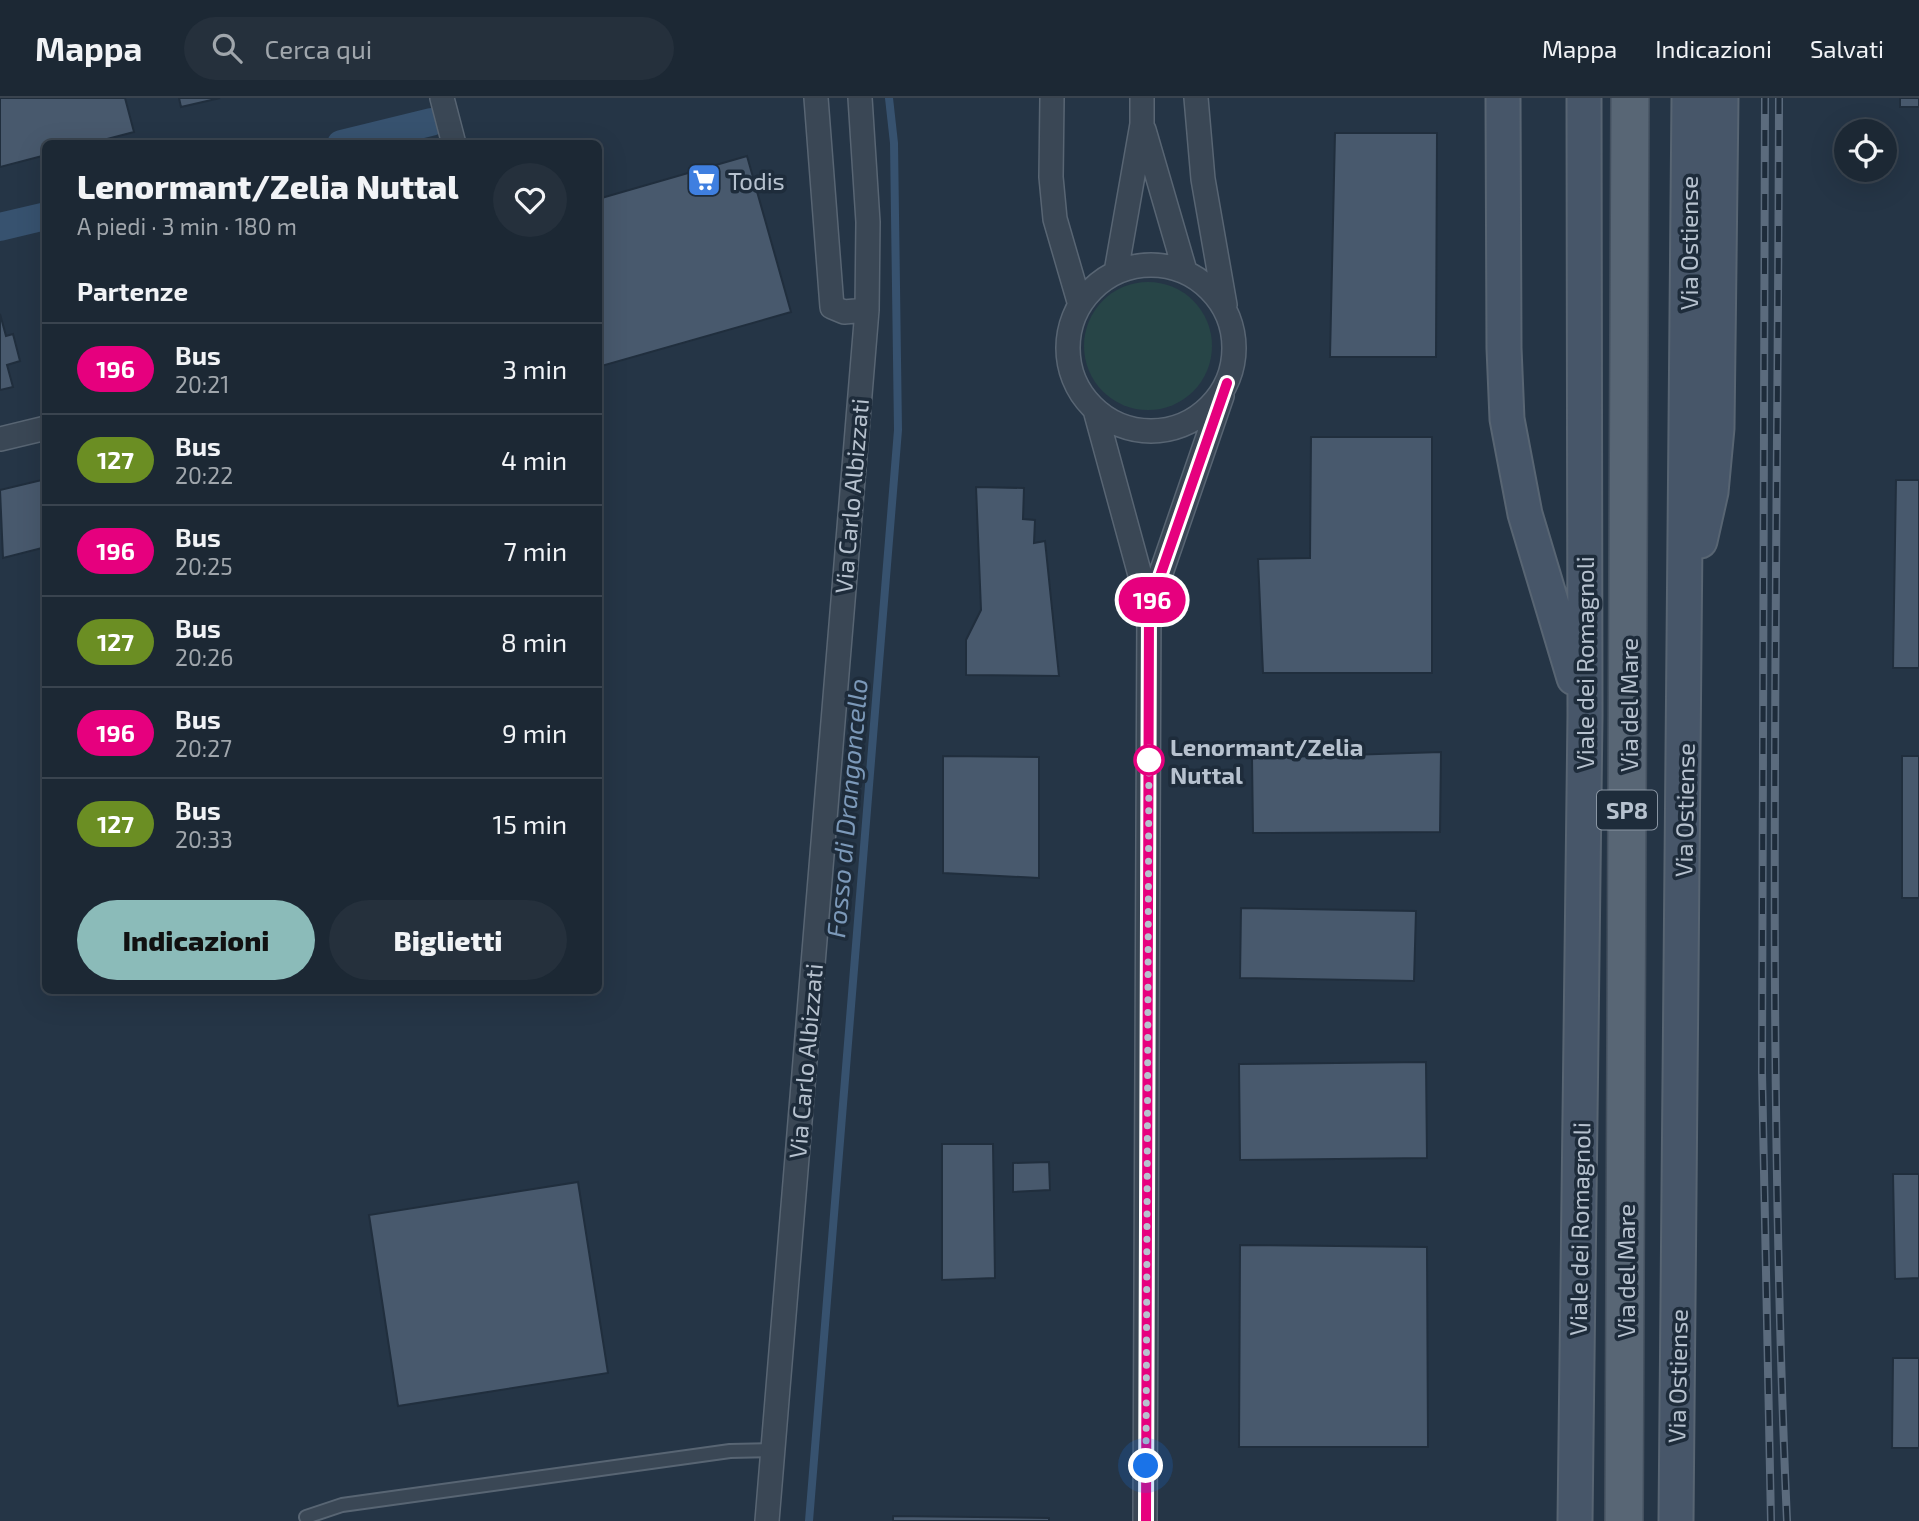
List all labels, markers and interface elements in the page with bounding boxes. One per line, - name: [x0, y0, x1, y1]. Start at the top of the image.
- search box: [184, 17, 674, 80]
- text: Mappa: [35, 28, 142, 68]
- icon: search: [208, 29, 246, 67]
- text: Cerca qui: [264, 33, 372, 64]
- text: Mappa: [1542, 34, 1617, 63]
- text: Indicazioni: [1655, 34, 1772, 63]
- text: Salvati: [1810, 34, 1884, 63]
- map controls: [1834, 119, 1897, 182]
- button: locate: [1834, 119, 1897, 182]
- supermarket icon: Todis: [685, 161, 723, 199]
- button: heart: [493, 163, 567, 237]
- text: Lenormant/Zelia Nuttal: [77, 166, 459, 206]
- place label: Todis: [728, 166, 785, 195]
- street label: Via Ostiense: [1674, 176, 1703, 310]
- text: A piedi · 3 min · 180 m: [77, 212, 297, 240]
- text: Partenze: [77, 275, 188, 306]
- text: Bus: [175, 339, 221, 370]
- text: 3 min: [502, 353, 567, 384]
- text: 196: [96, 354, 135, 383]
- text: 20:21: [175, 370, 229, 398]
- street label: Via Carlo Albizzati: [828, 397, 874, 595]
- text: Bus: [175, 430, 221, 461]
- text: 4 min: [501, 444, 567, 475]
- text: 127: [97, 445, 134, 474]
- text: 20:22: [175, 461, 233, 489]
- text: Bus: [175, 521, 221, 552]
- text: 7 min: [504, 535, 567, 566]
- text: 196: [96, 536, 135, 565]
- text: 20:25: [175, 552, 232, 580]
- street label: Viale dei Romagnoli: [1570, 556, 1599, 770]
- line badge: 196: [1112, 577, 1192, 623]
- text: 196: [1133, 585, 1171, 614]
- text: Bus: [175, 612, 221, 643]
- text: 8 min: [501, 626, 567, 657]
- text: 127: [97, 627, 134, 656]
- street label: Via del Mare: [1614, 638, 1643, 772]
- text: 20:26: [175, 643, 233, 671]
- water label: Fosso di Drangoncello: [819, 677, 873, 939]
- text: Bus: [175, 703, 221, 734]
- text: 9 min: [502, 717, 567, 748]
- text: 196: [96, 718, 135, 747]
- place label: Lenormant/Zelia Nuttal: [1170, 732, 1363, 789]
- text: 20:27: [175, 734, 232, 762]
- street label: Via Ostiense: [1668, 743, 1700, 877]
- marker: Lenormant/Zelia Nuttal: [1134, 745, 1164, 775]
- road number: SP8: [1597, 790, 1657, 830]
- text: Bus: [175, 794, 221, 825]
- text: 15 min: [493, 808, 567, 839]
- text: 127: [97, 809, 134, 838]
- text: 20:33: [175, 825, 233, 853]
- button: Indicazioni: [77, 900, 315, 980]
- button: Biglietti: [329, 900, 567, 980]
- street label: Via Carlo Albizzati: [782, 962, 828, 1160]
- street label: Viale dei Romagnoli: [1563, 1122, 1595, 1336]
- street label: Via del Mare: [1611, 1204, 1640, 1338]
- street label: Via Ostiense: [1661, 1309, 1693, 1443]
- your location: [1128, 1448, 1163, 1483]

